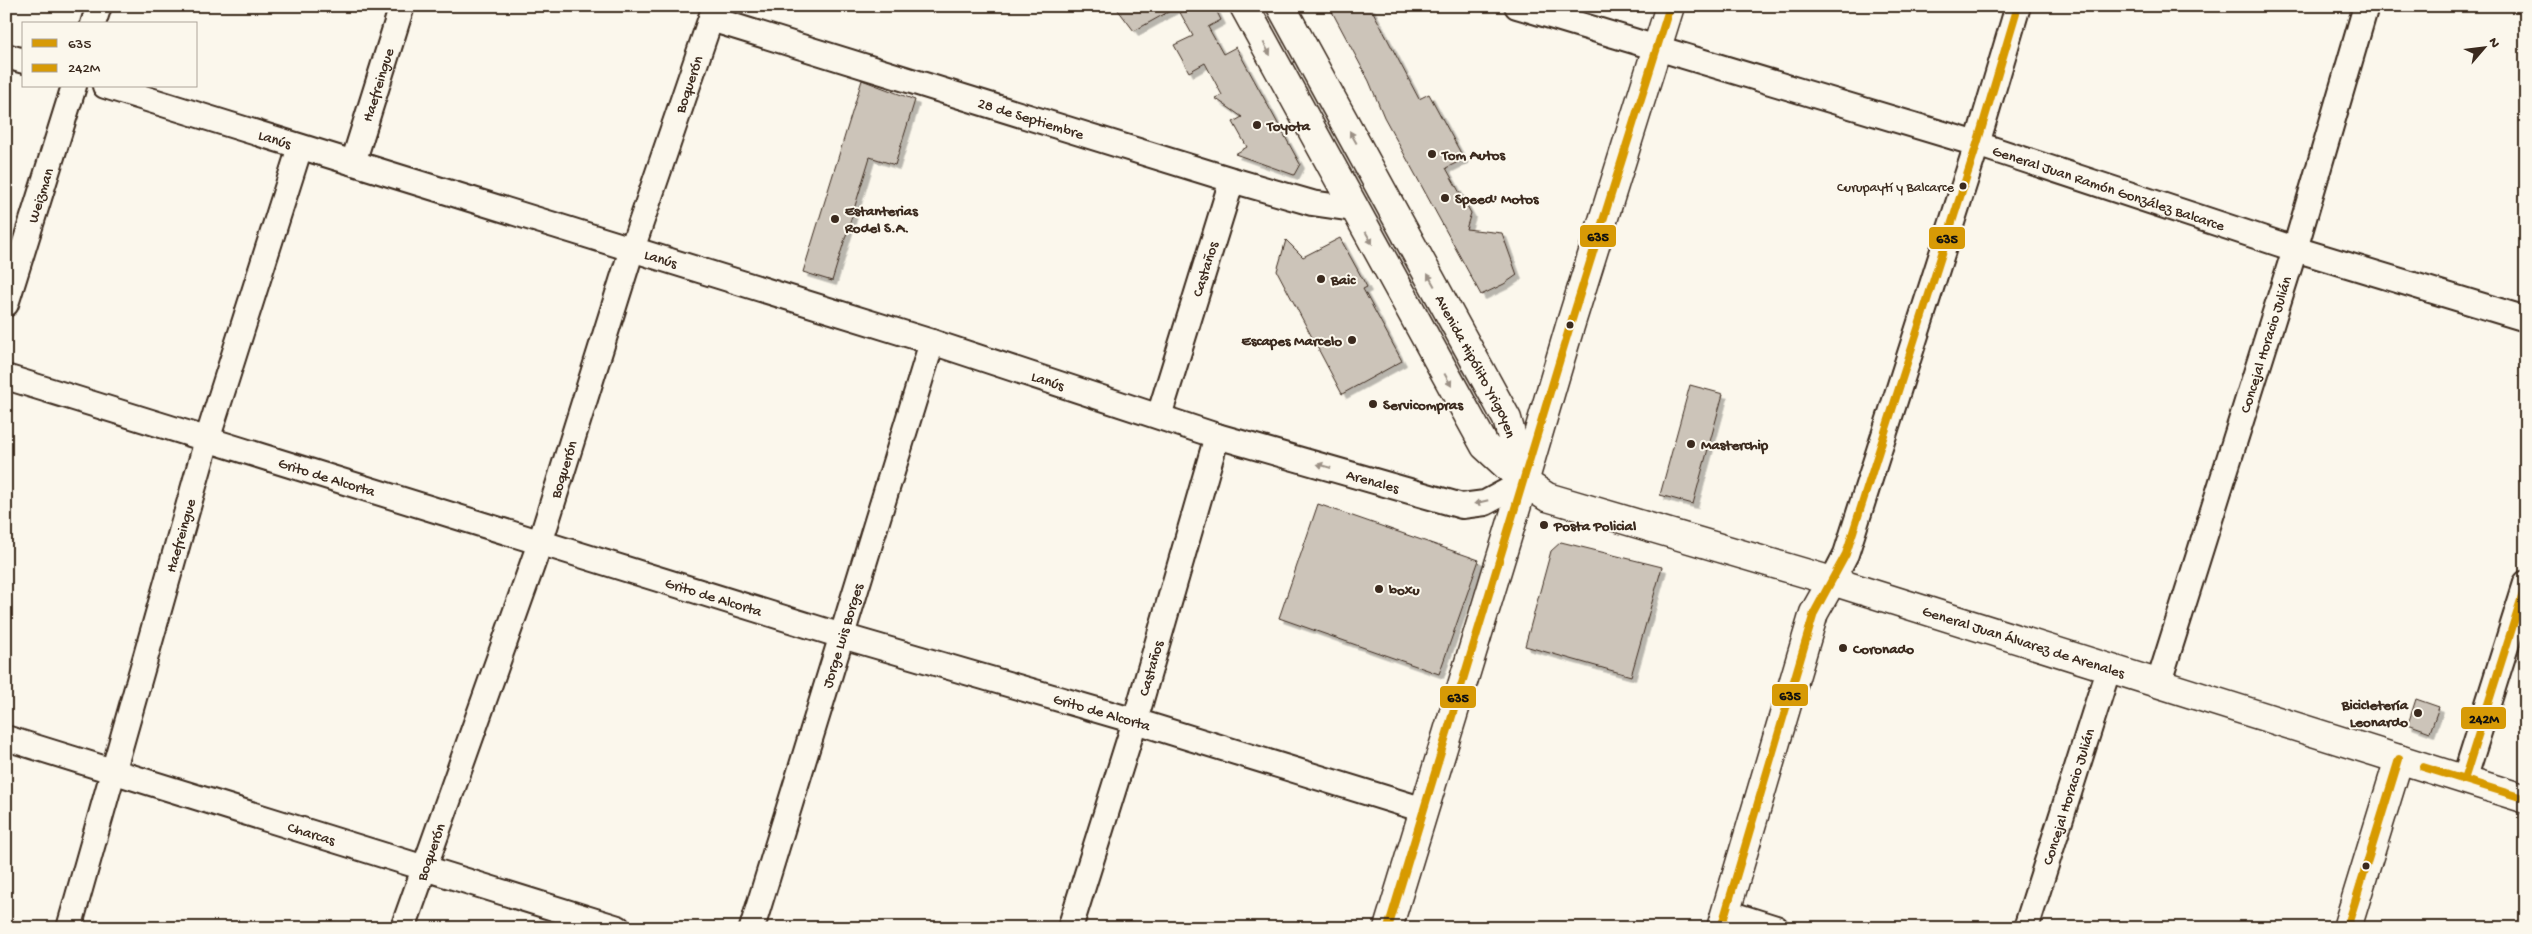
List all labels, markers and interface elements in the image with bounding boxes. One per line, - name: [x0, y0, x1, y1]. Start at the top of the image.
- legend: [22, 22, 198, 88]
- north arrow: [2460, 22, 2510, 72]
- text: N: [2484, 35, 2503, 51]
- text: 635: [68, 36, 91, 54]
- one-way arrow: [1263, 42, 1271, 56]
- street label: Haefreingue: [359, 46, 399, 124]
- street label: Boquerón: [672, 54, 708, 117]
- text: 242M: [68, 60, 101, 78]
- street label: 28 de Septiembre: [975, 95, 1086, 145]
- place label: Toyota: [1266, 118, 1311, 136]
- marker: Toyota: [1251, 119, 1263, 131]
- street label: Lanús: [256, 127, 294, 154]
- one-way arrow: [1348, 131, 1357, 144]
- street label: General Juan Ramón González Balcarce: [1990, 143, 2227, 236]
- place label: Tom Autos: [1441, 147, 1507, 165]
- marker: Tom Autos: [1426, 148, 1438, 160]
- street label: Weizman: [25, 166, 59, 225]
- place label: Curupaytí y Balcarce: [1837, 180, 1955, 197]
- marker: Curupaytí y Balcarce: [1958, 181, 1968, 191]
- place label: Speed' Motos: [1455, 191, 1540, 209]
- marker: Speed' Motos: [1439, 192, 1451, 204]
- place label: Estanterias Rodel S.A.: [844, 203, 919, 238]
- marker: Estanterias Rodel S.A.: [829, 213, 841, 225]
- line badge: 635: [1579, 224, 1617, 248]
- line badge: 635: [1928, 226, 1966, 250]
- text: 635: [1587, 230, 1609, 247]
- one-way arrow: [1365, 231, 1373, 246]
- text: 635: [1936, 232, 1958, 249]
- street label: Castaños: [1189, 239, 1224, 299]
- street label: Lanús: [642, 246, 680, 274]
- place label: Baic: [1330, 272, 1356, 290]
- one-way arrow: [1427, 272, 1435, 287]
- marker: Baic: [1315, 273, 1327, 285]
- street label: Concejal Horacio Julián: [2237, 274, 2297, 415]
- street label: Avenida Hipólito Yrigoyen: [1430, 292, 1519, 440]
- unlabelled marker: [1565, 320, 1575, 330]
- place label: Escapes Marcelo: [1242, 333, 1342, 351]
- marker: Escapes Marcelo: [1346, 334, 1358, 346]
- street label: Lanús: [1029, 368, 1067, 396]
- one-way arrow: [1444, 373, 1452, 388]
- place label: Servicompras: [1383, 397, 1464, 415]
- marker: Servicompras: [1367, 398, 1379, 410]
- place label: Masterchip: [1701, 437, 1769, 455]
- marker: Masterchip: [1685, 438, 1697, 450]
- street label: Boquerón: [547, 439, 582, 502]
- street label: Grito de Alcorta: [276, 455, 378, 502]
- one-way arrow: [1316, 462, 1331, 470]
- street label: Arenales: [1344, 466, 1401, 499]
- street label: Haefreingue: [163, 497, 201, 575]
- one-way arrow: [1473, 498, 1488, 506]
- place label: Posta Policial: [1553, 518, 1637, 536]
- marker: Posta Policial: [1538, 519, 1550, 531]
- street label: Grito de Alcorta: [663, 575, 765, 622]
- street label: Jorge Luis Borges: [819, 581, 868, 691]
- place label: boxu: [1388, 582, 1421, 600]
- marker: boxu: [1373, 583, 1385, 595]
- street label: General Juan Álvarez de Arenales: [1920, 603, 2127, 684]
- street label: Castaños: [1136, 638, 1169, 699]
- place label: Coronado: [1852, 641, 1914, 659]
- marker: Coronado: [1837, 642, 1849, 654]
- line badge: 635: [1771, 683, 1809, 707]
- line badge: 635: [1439, 685, 1477, 709]
- text: 635: [1779, 689, 1801, 706]
- street label: Grito de Alcorta: [1051, 691, 1153, 736]
- text: 635: [1447, 691, 1469, 708]
- place label: Bicicletería Leonardo: [2341, 697, 2409, 732]
- line badge: 242M: [2460, 706, 2507, 730]
- marker: Bicicletería Leonardo: [2412, 707, 2424, 719]
- text: 242M: [2469, 712, 2500, 729]
- street label: Concejal Horacio Julián: [2040, 727, 2100, 868]
- street label: Charcas: [285, 819, 337, 851]
- street label: Boquerón: [413, 821, 450, 884]
- unlabelled marker: [2361, 861, 2371, 871]

